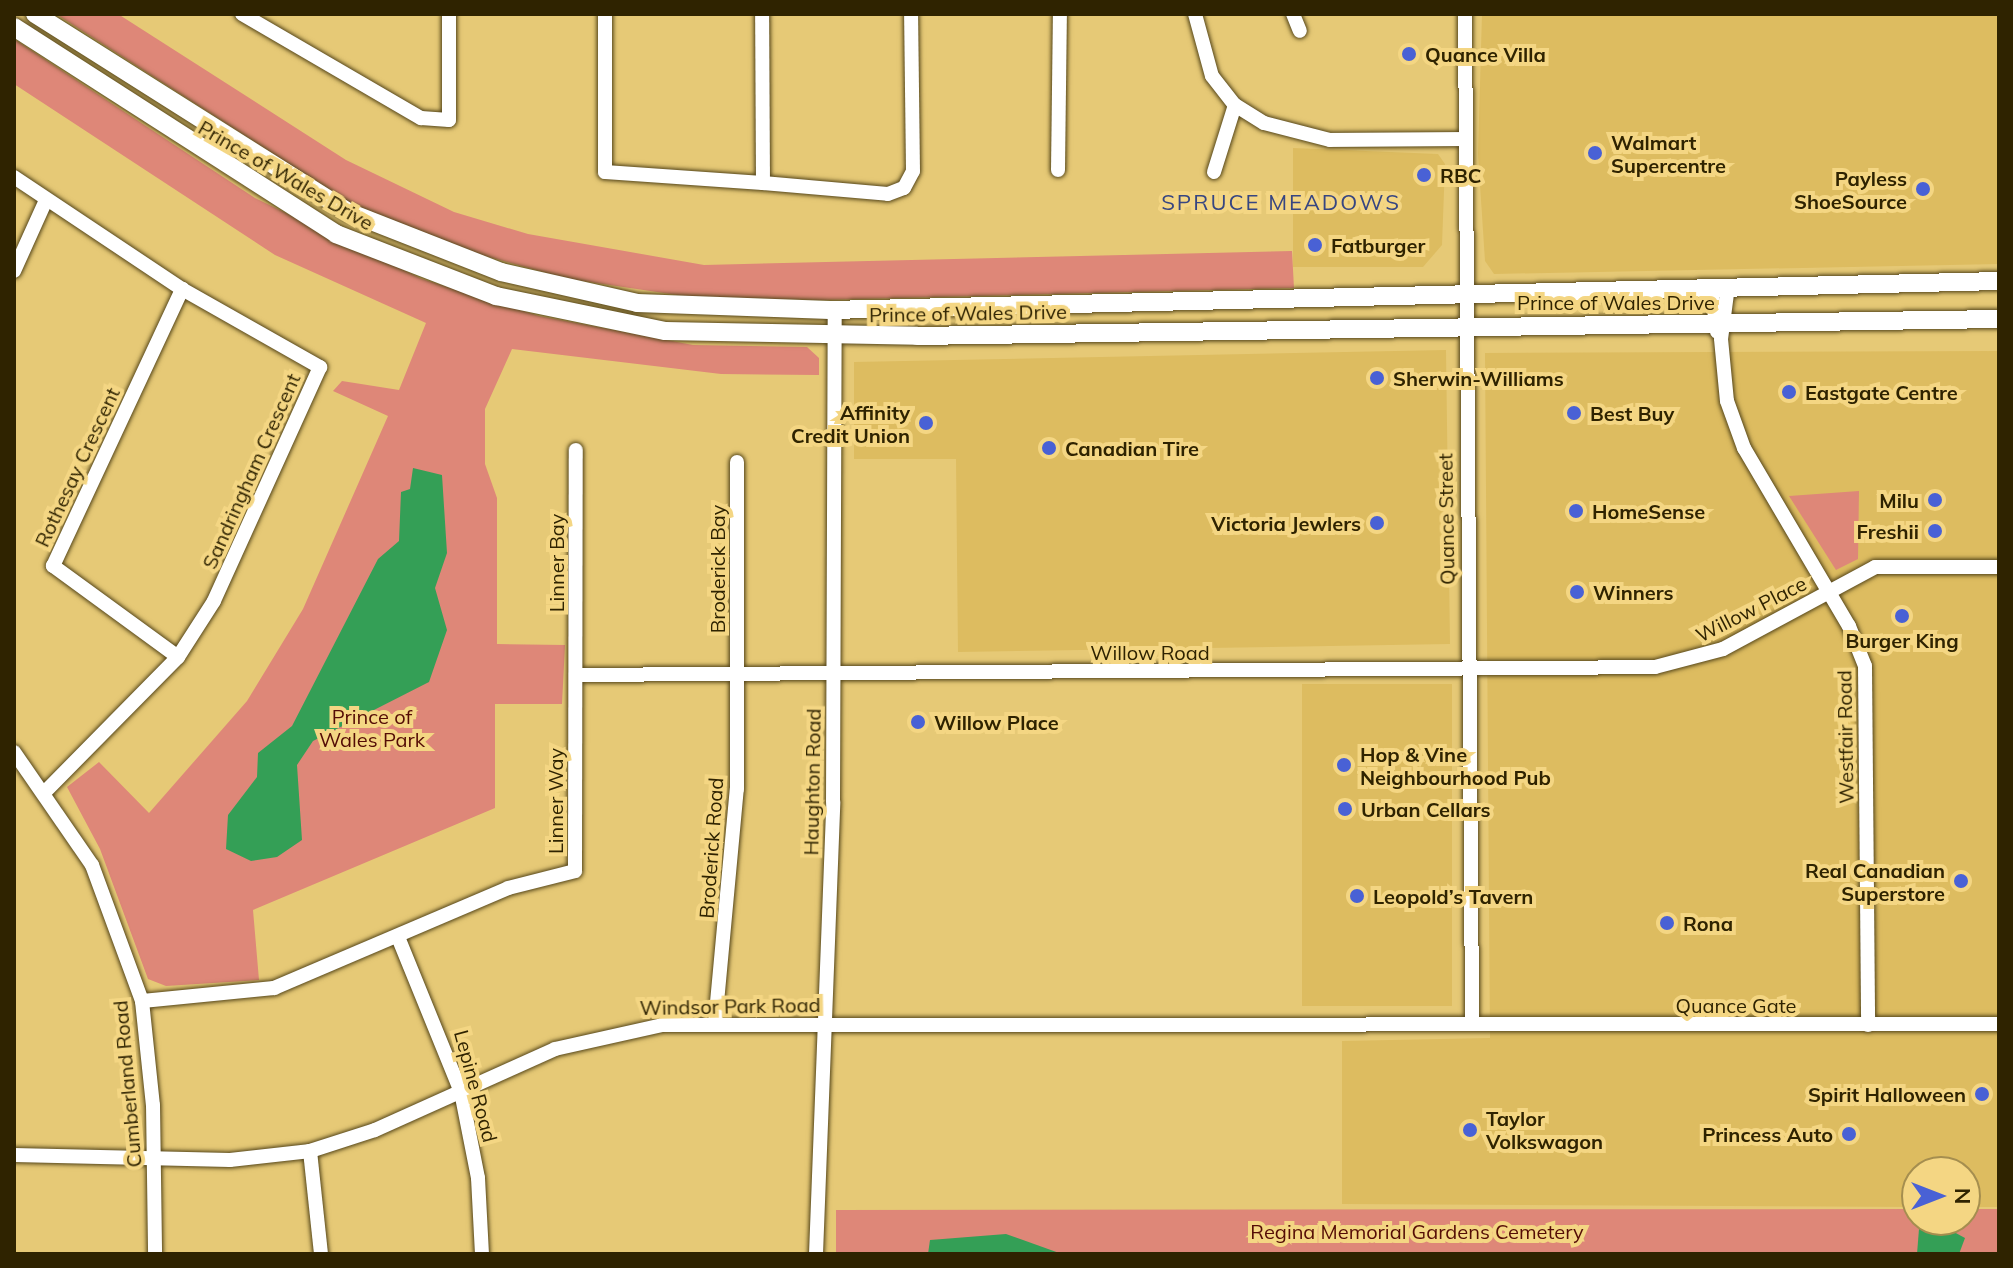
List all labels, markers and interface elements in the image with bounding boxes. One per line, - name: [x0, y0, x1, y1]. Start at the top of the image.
- place label: Quance Villa: [1425, 42, 1546, 66]
- marker: Quance Villa: [1400, 45, 1418, 63]
- street label: Prince of Wales Drive: [194, 115, 378, 235]
- place label: Walmart Supercentre: [1611, 130, 1726, 177]
- marker: Walmart Supercentre: [1586, 144, 1604, 162]
- place label: RBC: [1440, 163, 1482, 187]
- marker: RBC: [1415, 166, 1433, 184]
- place label: Payless ShoeSource: [1794, 166, 1907, 213]
- marker: Payless ShoeSource: [1914, 180, 1932, 198]
- district label: SPRUCE MEADOWS: [1161, 190, 1401, 216]
- place label: Fatburger: [1331, 233, 1425, 257]
- marker: Fatburger: [1306, 236, 1324, 254]
- street label: Prince of Wales Drive: [1517, 290, 1715, 314]
- street label: Prince of Wales Drive: [869, 299, 1067, 327]
- place label: Sherwin-Williams: [1393, 366, 1564, 390]
- marker: Sherwin-Williams: [1368, 369, 1386, 387]
- street label: Sandringham Crescent: [197, 370, 305, 572]
- place label: Eastgate Centre: [1805, 380, 1958, 404]
- street label: Rothesay Crescent: [30, 383, 124, 551]
- marker: Eastgate Centre: [1780, 383, 1798, 401]
- place label: Affinity Credit Union: [791, 400, 910, 447]
- place label: Best Buy: [1590, 401, 1674, 425]
- marker: Best Buy: [1565, 404, 1583, 422]
- marker: Affinity Credit Union: [917, 414, 935, 432]
- place label: Canadian Tire: [1065, 436, 1199, 460]
- marker: Canadian Tire: [1040, 439, 1058, 457]
- street label: Quance Street: [1433, 453, 1459, 585]
- place label: Milu: [1879, 488, 1919, 512]
- marker: Milu: [1926, 491, 1944, 509]
- place label: HomeSense: [1592, 499, 1705, 523]
- marker: HomeSense: [1567, 502, 1585, 520]
- street label: Broderick Bay: [705, 505, 729, 633]
- place label: Victoria Jewlers: [1211, 511, 1361, 535]
- street label: Linner Bay: [544, 514, 568, 612]
- marker: Victoria Jewlers: [1368, 514, 1386, 532]
- place label: Freshii: [1857, 519, 1919, 543]
- marker: Freshii: [1926, 522, 1944, 540]
- street label: Willow Place: [1692, 571, 1810, 647]
- place label: Winners: [1593, 580, 1673, 604]
- marker: Winners: [1568, 583, 1586, 601]
- marker: Burger King: [1893, 607, 1911, 625]
- place label: Burger King: [1845, 628, 1959, 652]
- street label: Willow Road: [1090, 640, 1210, 664]
- street label: Westfair Road: [1832, 670, 1858, 804]
- park label: Prince of Wales Park: [319, 705, 425, 752]
- street label: Haughton Road: [799, 708, 825, 856]
- place label: Willow Place: [934, 710, 1059, 734]
- marker: Willow Place: [909, 713, 927, 731]
- place label: Hop & Vine Neighbourhood Pub: [1360, 742, 1551, 789]
- street label: Linner Way: [543, 748, 567, 854]
- marker: Hop & Vine Neighbourhood Pub: [1335, 756, 1353, 774]
- street label: Broderick Road: [694, 777, 728, 919]
- place label: Urban Cellars: [1361, 797, 1491, 821]
- marker: Urban Cellars: [1336, 800, 1354, 818]
- place label: Real Canadian Superstore: [1805, 858, 1945, 905]
- marker: Real Canadian Superstore: [1952, 872, 1970, 890]
- place label: Leopold’s Tavern: [1373, 884, 1533, 908]
- marker: Leopold’s Tavern: [1348, 887, 1366, 905]
- place label: Rona: [1683, 911, 1733, 935]
- marker: Rona: [1658, 914, 1676, 932]
- street label: Windsor Park Road: [639, 992, 821, 1020]
- street label: Quance Gate: [1676, 993, 1796, 1017]
- street label: Cumberland Road: [108, 1000, 146, 1168]
- street label: Lepine Road: [449, 1027, 503, 1145]
- place label: Spirit Halloween: [1808, 1082, 1966, 1106]
- marker: Spirit Halloween: [1973, 1085, 1991, 1103]
- place label: Taylor Volkswagon: [1486, 1106, 1603, 1153]
- marker: Taylor Volkswagon: [1461, 1121, 1479, 1139]
- place label: Princess Auto: [1702, 1122, 1833, 1146]
- marker: Princess Auto: [1840, 1125, 1858, 1143]
- north arrow: [1901, 1156, 1981, 1236]
- text: N: [1949, 1188, 1977, 1204]
- park label: Regina Memorial Gardens Cemetery: [1250, 1219, 1584, 1243]

